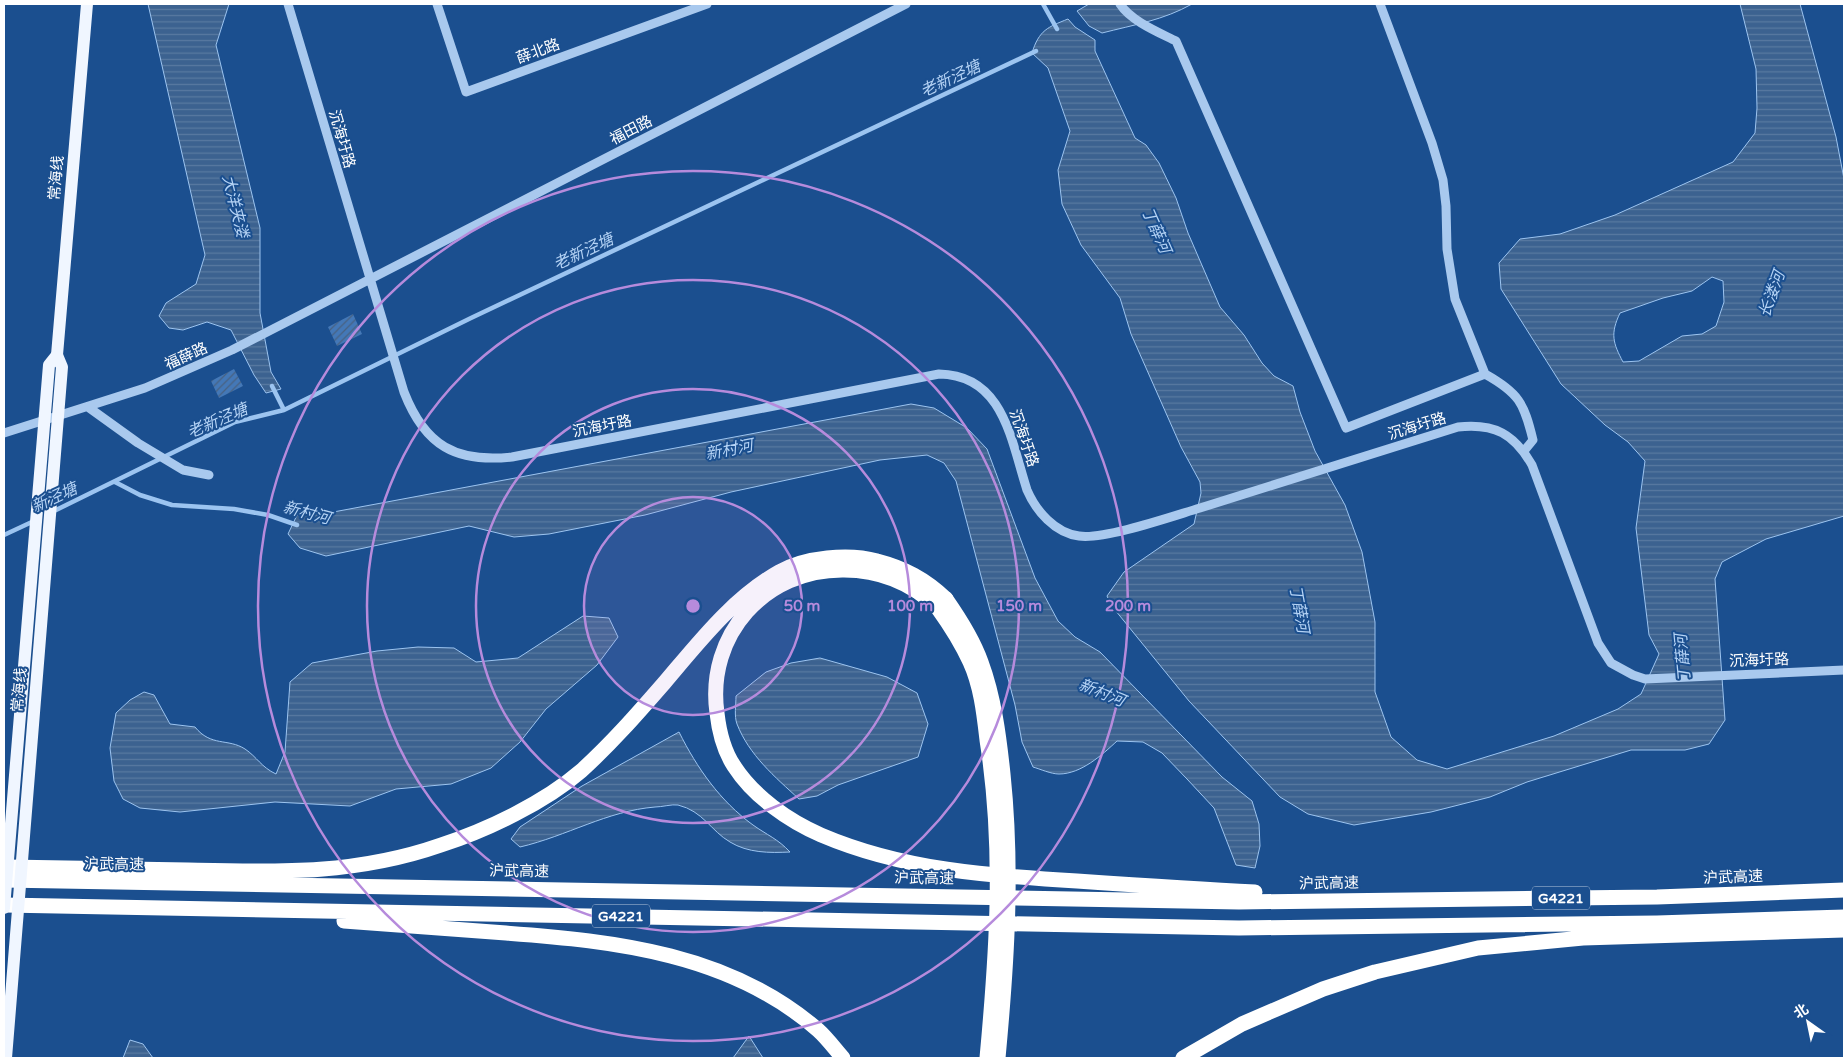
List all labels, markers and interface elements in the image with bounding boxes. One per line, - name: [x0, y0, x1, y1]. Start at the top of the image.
- street label: 薛北路: [514, 35, 562, 67]
- water label: 老新泾塘: [917, 55, 986, 101]
- street label: 沉海圩路: [325, 108, 359, 170]
- street label: 福田路: [607, 112, 655, 148]
- street label: 常海线: [45, 155, 67, 201]
- water label: 大洋夹溇: [218, 173, 253, 242]
- water label: 丁薛河: [1137, 204, 1176, 259]
- water label: 老新泾塘: [550, 228, 619, 274]
- water label: 长溇河: [1754, 266, 1791, 320]
- street label: 福薛路: [162, 339, 210, 373]
- water label: 老新泾塘: [184, 398, 254, 443]
- street label: 沉海圩路: [1006, 407, 1042, 469]
- street label: 沉海圩路: [1386, 409, 1448, 443]
- street label: 沉海圩路: [571, 411, 633, 441]
- water label: 新村河: [704, 435, 758, 464]
- water label: 新泾塘: [28, 477, 83, 517]
- water label: 新村河: [281, 497, 335, 530]
- water label: 丁薛河: [1285, 584, 1314, 637]
- centre of rings: [684, 597, 702, 615]
- text: 50 m: [784, 597, 820, 615]
- text: 100 m: [887, 597, 933, 615]
- text: 150 m: [996, 597, 1042, 615]
- text: 200 m: [1105, 597, 1151, 615]
- water label: 丁薛河: [1671, 630, 1695, 683]
- street label: 沉海圩路: [1729, 650, 1789, 670]
- street label: 常海线: [8, 667, 30, 713]
- water label: 新村河: [1076, 675, 1130, 712]
- street label: 沪武高速: [84, 854, 144, 874]
- street label: 沪武高速: [489, 861, 549, 881]
- street label: 沪武高速: [1703, 867, 1763, 887]
- street label: 沪武高速: [894, 868, 954, 888]
- street label: 沪武高速: [1299, 873, 1359, 893]
- road number: G4221: [1532, 886, 1590, 910]
- road number: G4221: [592, 904, 650, 928]
- north arrow: [1783, 997, 1833, 1047]
- text: 北: [1791, 1001, 1812, 1022]

